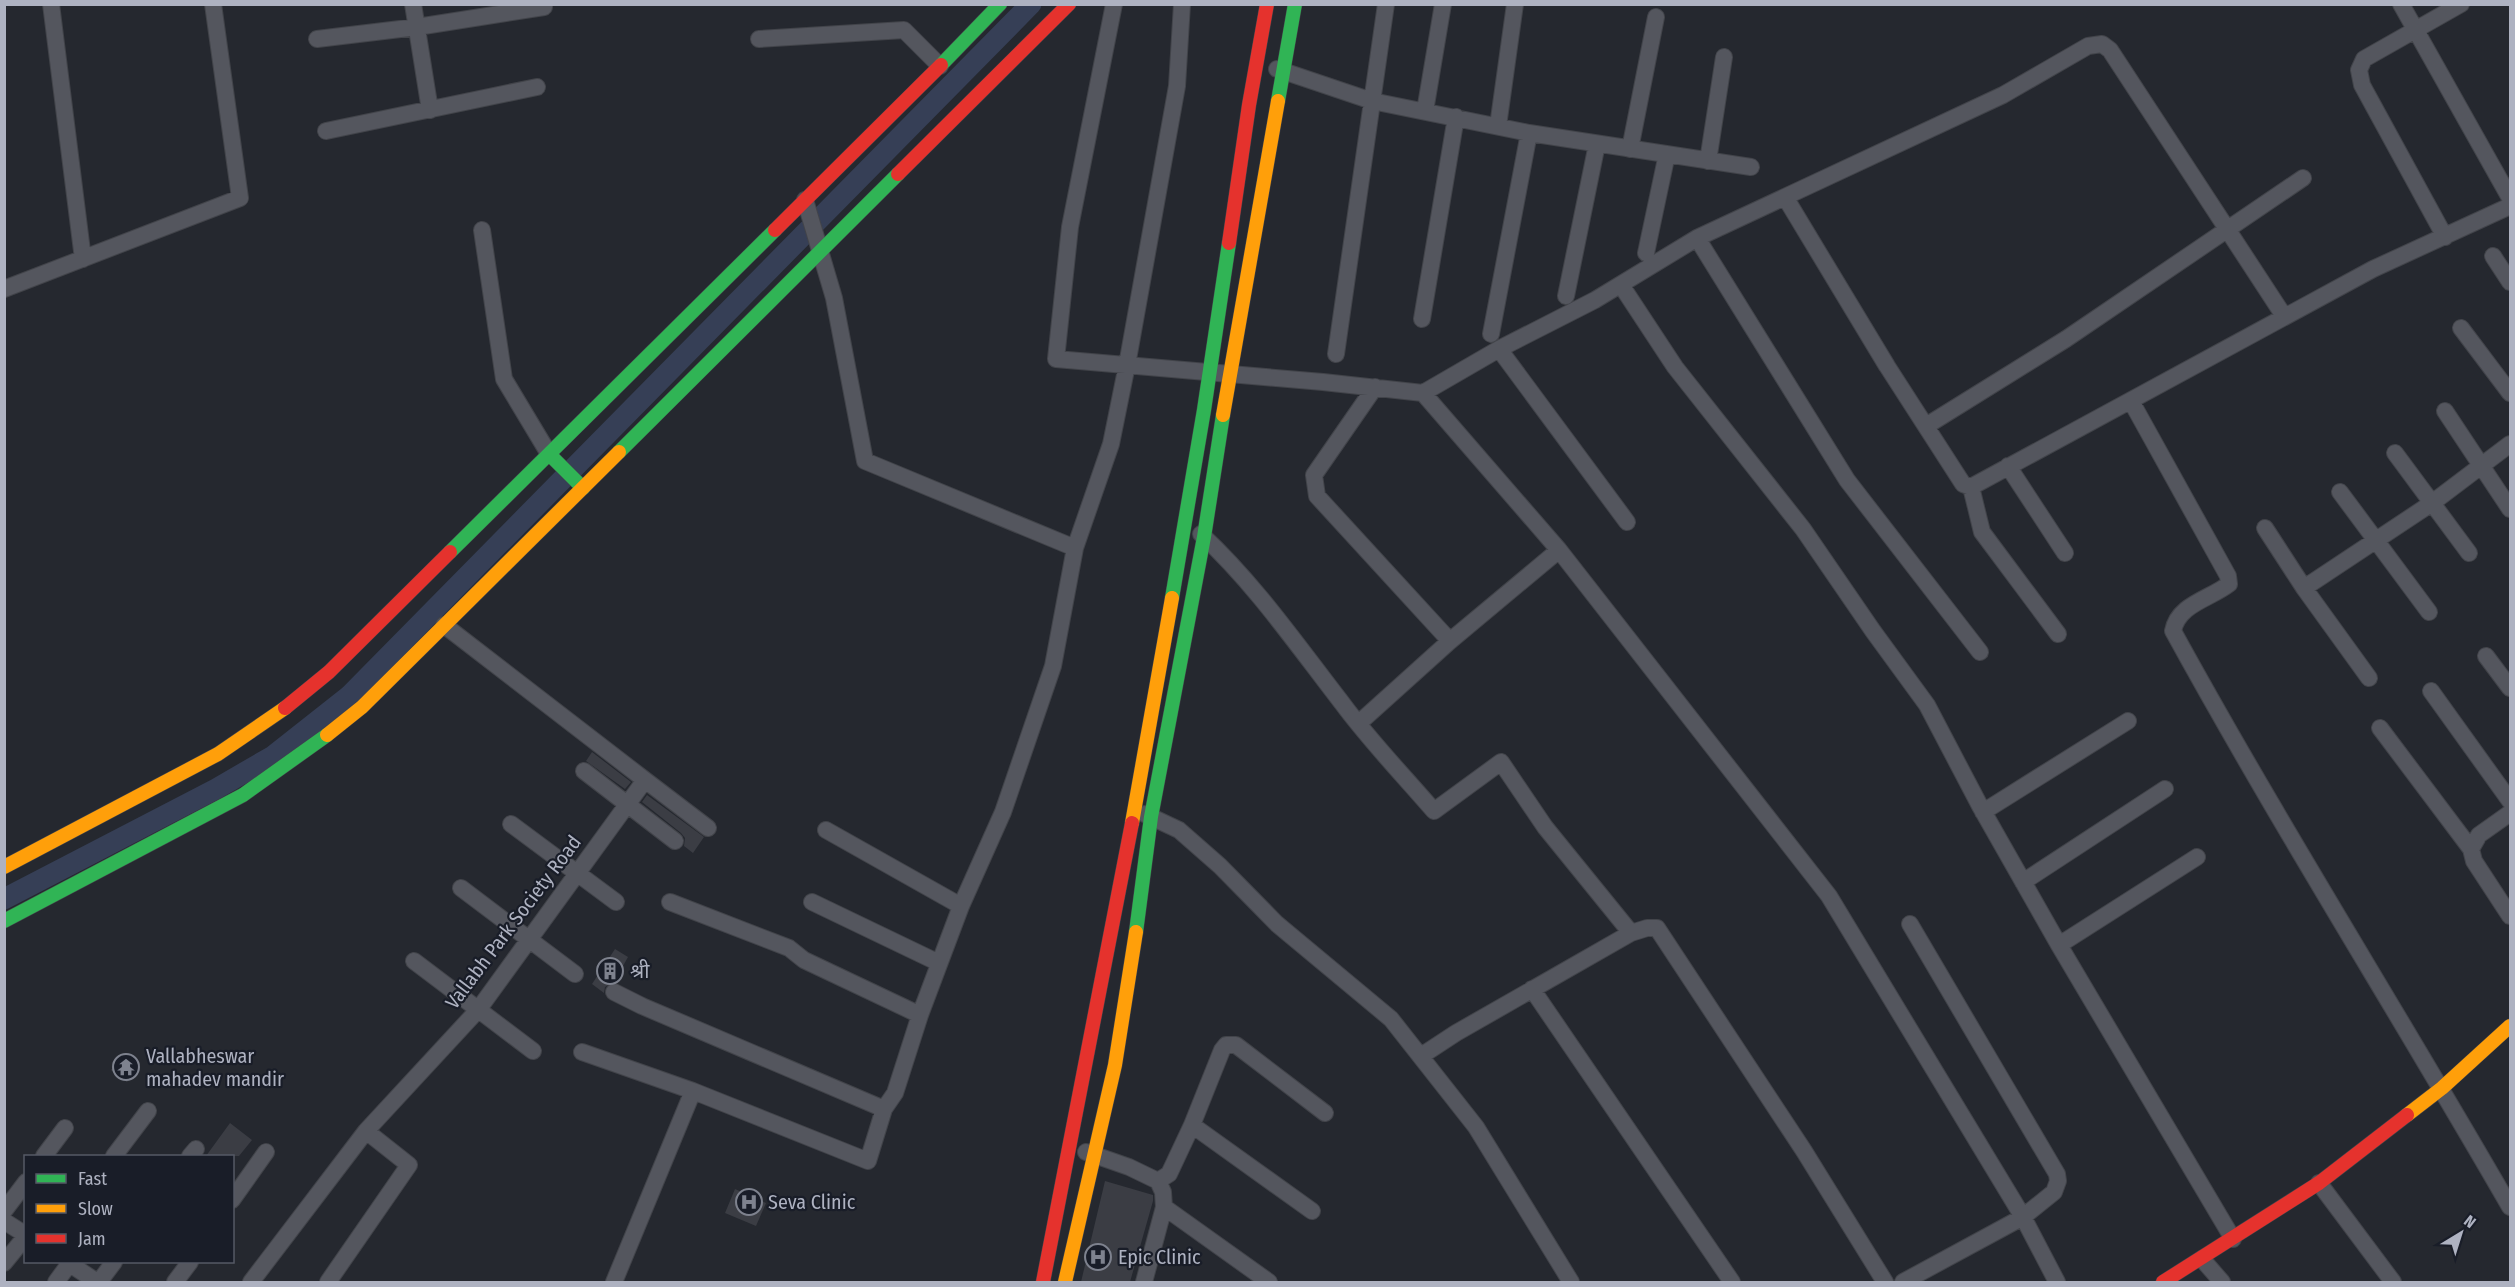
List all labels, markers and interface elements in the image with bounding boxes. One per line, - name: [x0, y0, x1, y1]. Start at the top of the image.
- street label: Vallabh Park Society Road: [440, 831, 586, 1013]
- building icon: श्री: [595, 956, 625, 986]
- place label: श्री: [630, 959, 650, 983]
- place label: Vallabheswar mahadev mandir: [146, 1044, 284, 1091]
- temple icon: Vallabheswar mahadev mandir: [111, 1052, 141, 1082]
- legend: [24, 1155, 234, 1263]
- text: Fast: [78, 1168, 107, 1190]
- hospital icon: Seva Clinic: [734, 1187, 764, 1217]
- place label: Seva Clinic: [768, 1190, 856, 1214]
- text: Slow: [78, 1198, 113, 1220]
- north arrow: [2431, 1203, 2491, 1263]
- text: N: [2460, 1211, 2480, 1232]
- text: Jam: [78, 1228, 106, 1250]
- hospital icon: Epic Clinic: [1083, 1242, 1113, 1272]
- place label: Epic Clinic: [1118, 1245, 1201, 1269]

